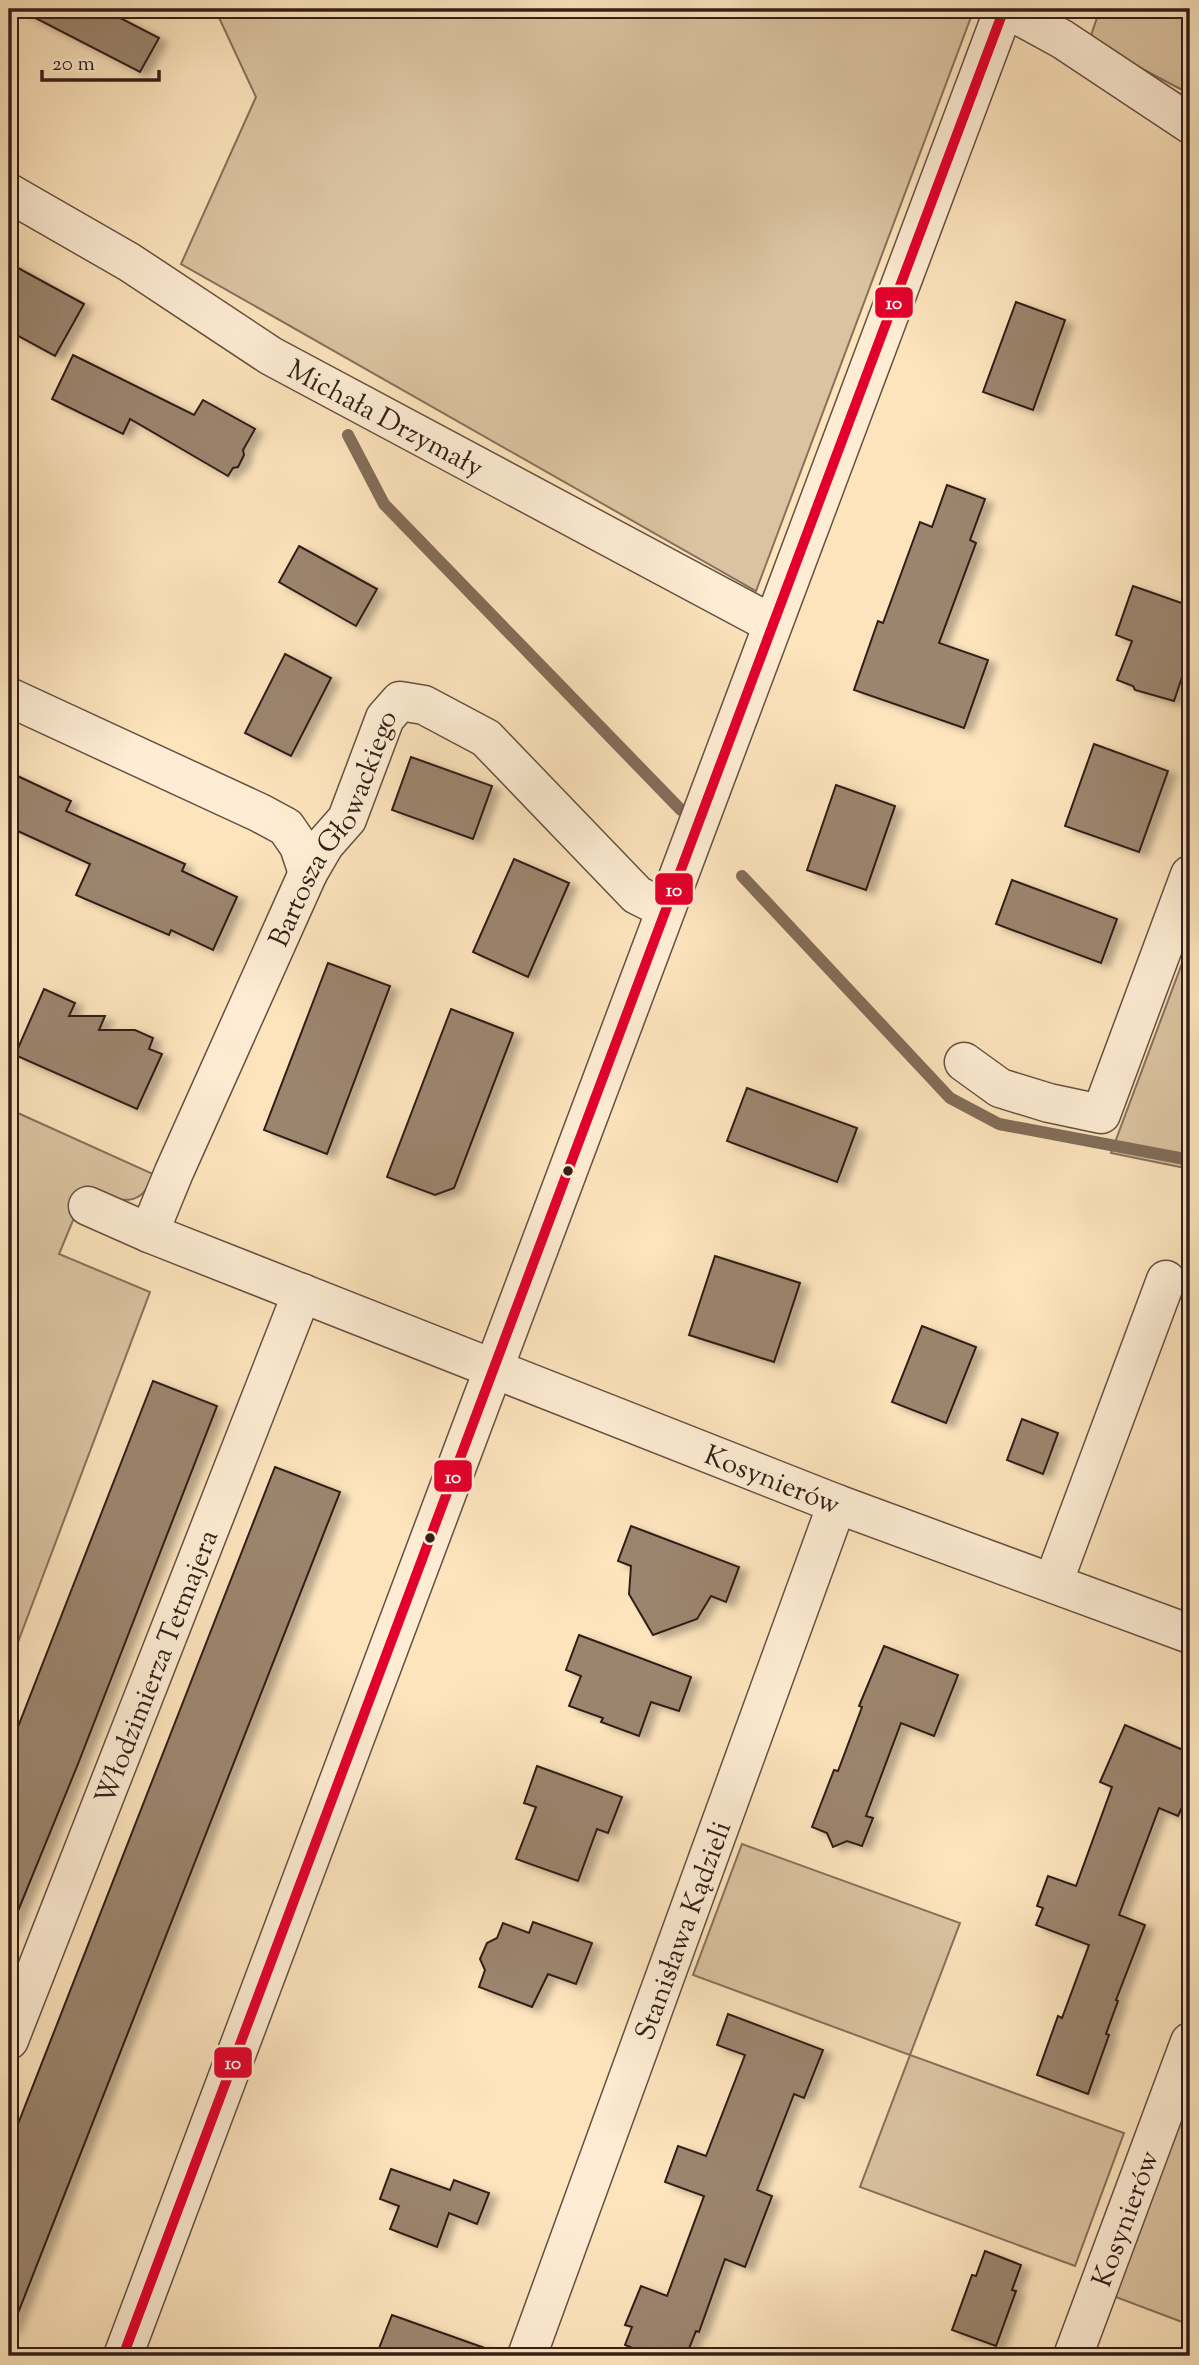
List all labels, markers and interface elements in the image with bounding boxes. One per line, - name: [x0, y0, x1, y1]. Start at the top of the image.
- scale bar: [42, 38, 159, 82]
- text: 20 m: [52, 50, 95, 80]
- line badge: 10: [874, 286, 914, 319]
- text: 10: [886, 291, 902, 318]
- street label: Michała Drzymały: [279, 351, 490, 489]
- street label: Bartosza Głowackiego: [260, 700, 408, 954]
- line badge: 10: [654, 872, 694, 906]
- text: 10: [666, 878, 682, 905]
- unlabelled marker: [561, 1164, 575, 1178]
- street label: Kosynierów: [698, 1437, 845, 1526]
- line badge: 10: [433, 1459, 473, 1493]
- text: 10: [445, 1465, 461, 1492]
- street label: Włodzimierza Tetmajera: [86, 1524, 230, 1811]
- unlabelled marker: [423, 1531, 437, 1545]
- street label: Stanisława Kądzieli: [626, 1816, 743, 2047]
- line badge: 10: [213, 2046, 253, 2079]
- text: 10: [225, 2051, 241, 2078]
- street label: Kosynierów: [1083, 2145, 1171, 2293]

